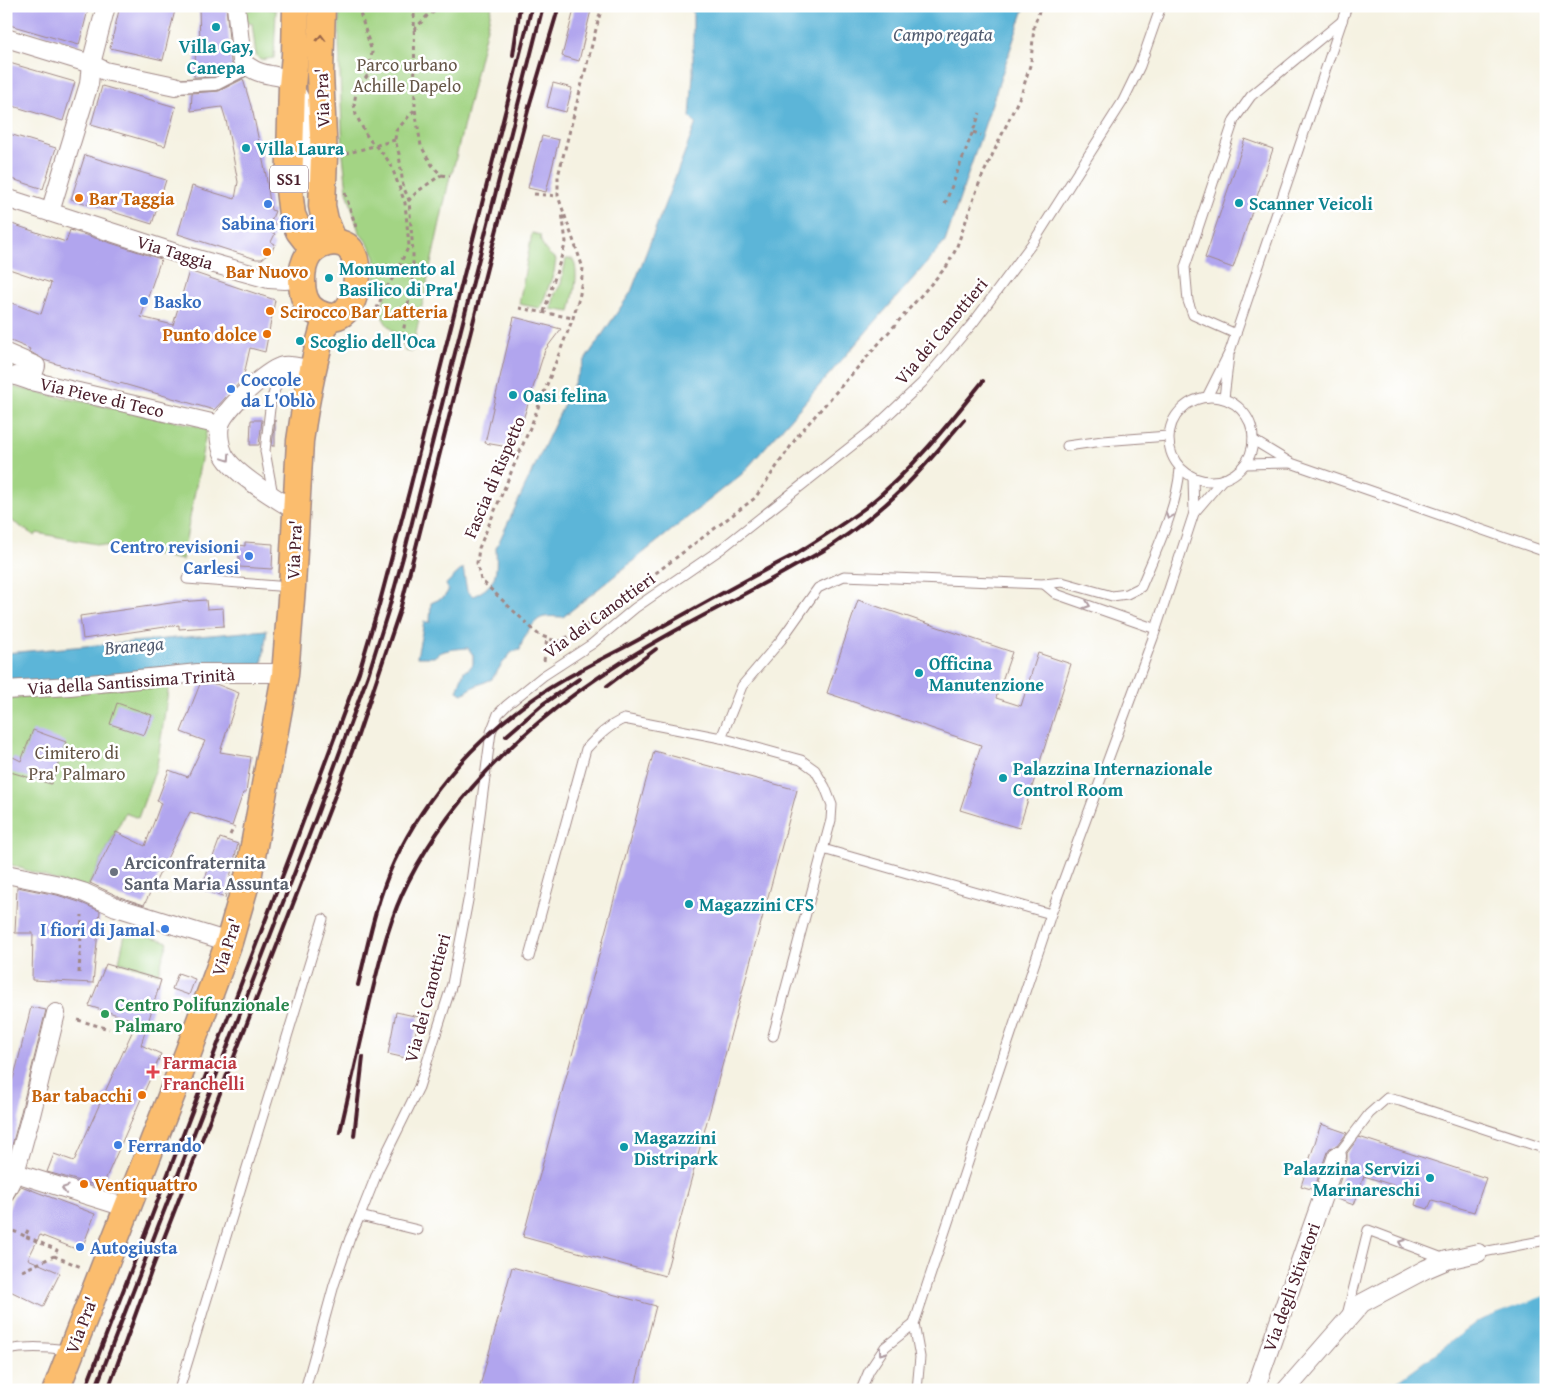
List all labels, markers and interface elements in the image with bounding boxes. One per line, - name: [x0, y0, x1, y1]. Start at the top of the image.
- water label: Campo regata: [893, 20, 993, 48]
- marker: Villa Gay, Canepa: [210, 21, 222, 33]
- place label: Villa Gay, Canepa: [179, 33, 253, 81]
- one-way arrow: [316, 34, 326, 42]
- park label: Parco urbano Achille Dapelo: [353, 51, 461, 99]
- street label: Via Pra': [307, 68, 337, 128]
- place label: Villa Laura: [256, 135, 345, 162]
- marker: Villa Laura: [240, 142, 252, 154]
- road number: SS1: [270, 165, 308, 192]
- place label: Bar Taggia: [89, 185, 175, 212]
- place label: Scanner Veicoli: [1249, 190, 1373, 217]
- marker: Bar Taggia: [73, 192, 85, 204]
- marker: Scanner Veicoli: [1233, 197, 1245, 209]
- marker: Sabina fiori: [262, 198, 274, 210]
- place label: Sabina fiori: [221, 210, 315, 237]
- street label: Via Taggia: [133, 228, 217, 277]
- marker: Bar Nuovo: [261, 246, 273, 258]
- place label: Monumento al Basilico di Pra': [339, 255, 458, 303]
- place label: Bar Nuovo: [226, 258, 309, 285]
- marker: Monumento al Basilico di Pra': [323, 272, 335, 284]
- street label: Via dei Canottieri: [888, 272, 994, 390]
- place label: Basko: [154, 288, 202, 315]
- marker: Basko: [138, 295, 150, 307]
- place label: Scirocco Bar Latteria: [280, 298, 449, 325]
- marker: Scirocco Bar Latteria: [264, 305, 276, 317]
- place label: Punto dolce: [163, 321, 257, 348]
- marker: Punto dolce: [261, 328, 273, 340]
- place label: Scoglio dell'Oca: [310, 328, 437, 355]
- marker: Scoglio dell'Oca: [294, 335, 306, 347]
- place label: Coccole da L'Oblò: [241, 366, 316, 414]
- street label: Via Pieve di Teco: [37, 370, 167, 424]
- place label: Oasi felina: [523, 382, 608, 409]
- marker: Coccole da L'Oblò: [225, 383, 237, 395]
- marker: Oasi felina: [507, 389, 519, 401]
- street label: Fascia di Rispetto: [456, 412, 532, 542]
- one-way arrow: [221, 453, 231, 462]
- one-way arrow: [1165, 511, 1175, 520]
- street label: Via Pra': [279, 520, 309, 580]
- place label: Centro revisioni Carlesi: [110, 533, 239, 581]
- marker: Centro revisioni Carlesi: [243, 550, 255, 562]
- street label: Via dei Canottieri: [537, 565, 661, 665]
- one-way arrow: [1082, 599, 1091, 609]
- water label: Branega: [102, 628, 165, 662]
- place label: Officina Manutenzione: [929, 650, 1044, 698]
- street label: Via della Santissima Trinità: [26, 660, 236, 702]
- marker: Officina Manutenzione: [913, 667, 925, 679]
- park label: Cimitero di Pra' Palmaro: [29, 739, 125, 787]
- place label: Palazzina Internazionale Control Room: [1013, 755, 1213, 803]
- marker: Palazzina Internazionale Control Room: [997, 772, 1009, 784]
- place label: Arciconfraternita Santa Maria Assunta: [124, 849, 290, 897]
- marker: Arciconfraternita Santa Maria Assunta: [108, 866, 120, 878]
- place label: Magazzini CFS: [699, 891, 814, 918]
- marker: Magazzini CFS: [683, 898, 695, 910]
- street label: Via Pra': [204, 915, 248, 979]
- place label: I fiori di Jamal: [40, 916, 155, 943]
- marker: I fiori di Jamal: [159, 923, 171, 935]
- street label: Via dei Canottieri: [397, 930, 457, 1066]
- place label: Centro Polifunzionale Palmaro: [115, 991, 290, 1039]
- marker: Centro Polifunzionale Palmaro: [99, 1008, 111, 1020]
- place label: Farmacia Franchelli: [163, 1049, 245, 1097]
- marker: Farmacia Franchelli: [147, 1066, 159, 1078]
- place label: Bar tabacchi: [32, 1082, 132, 1109]
- marker: Bar tabacchi: [136, 1089, 148, 1101]
- place label: Magazzini Distripark: [634, 1124, 718, 1172]
- place label: Ferrando: [128, 1132, 202, 1159]
- marker: Ferrando: [112, 1139, 124, 1151]
- marker: Magazzini Distripark: [618, 1141, 630, 1153]
- place label: Palazzina Servizi Marinareschi: [1283, 1155, 1420, 1203]
- place label: Ventiquattro: [94, 1171, 198, 1198]
- marker: Palazzina Servizi Marinareschi: [1424, 1172, 1436, 1184]
- marker: Ventiquattro: [78, 1178, 90, 1190]
- one-way arrow: [61, 1185, 70, 1195]
- street label: Via degli Stivatori: [1255, 1219, 1327, 1355]
- place label: Autogiusta: [90, 1234, 178, 1261]
- one-way arrow: [1398, 1239, 1406, 1249]
- marker: Autogiusta: [74, 1241, 86, 1253]
- street label: Via Pra': [58, 1292, 104, 1358]
- one-way arrow: [879, 1346, 888, 1356]

